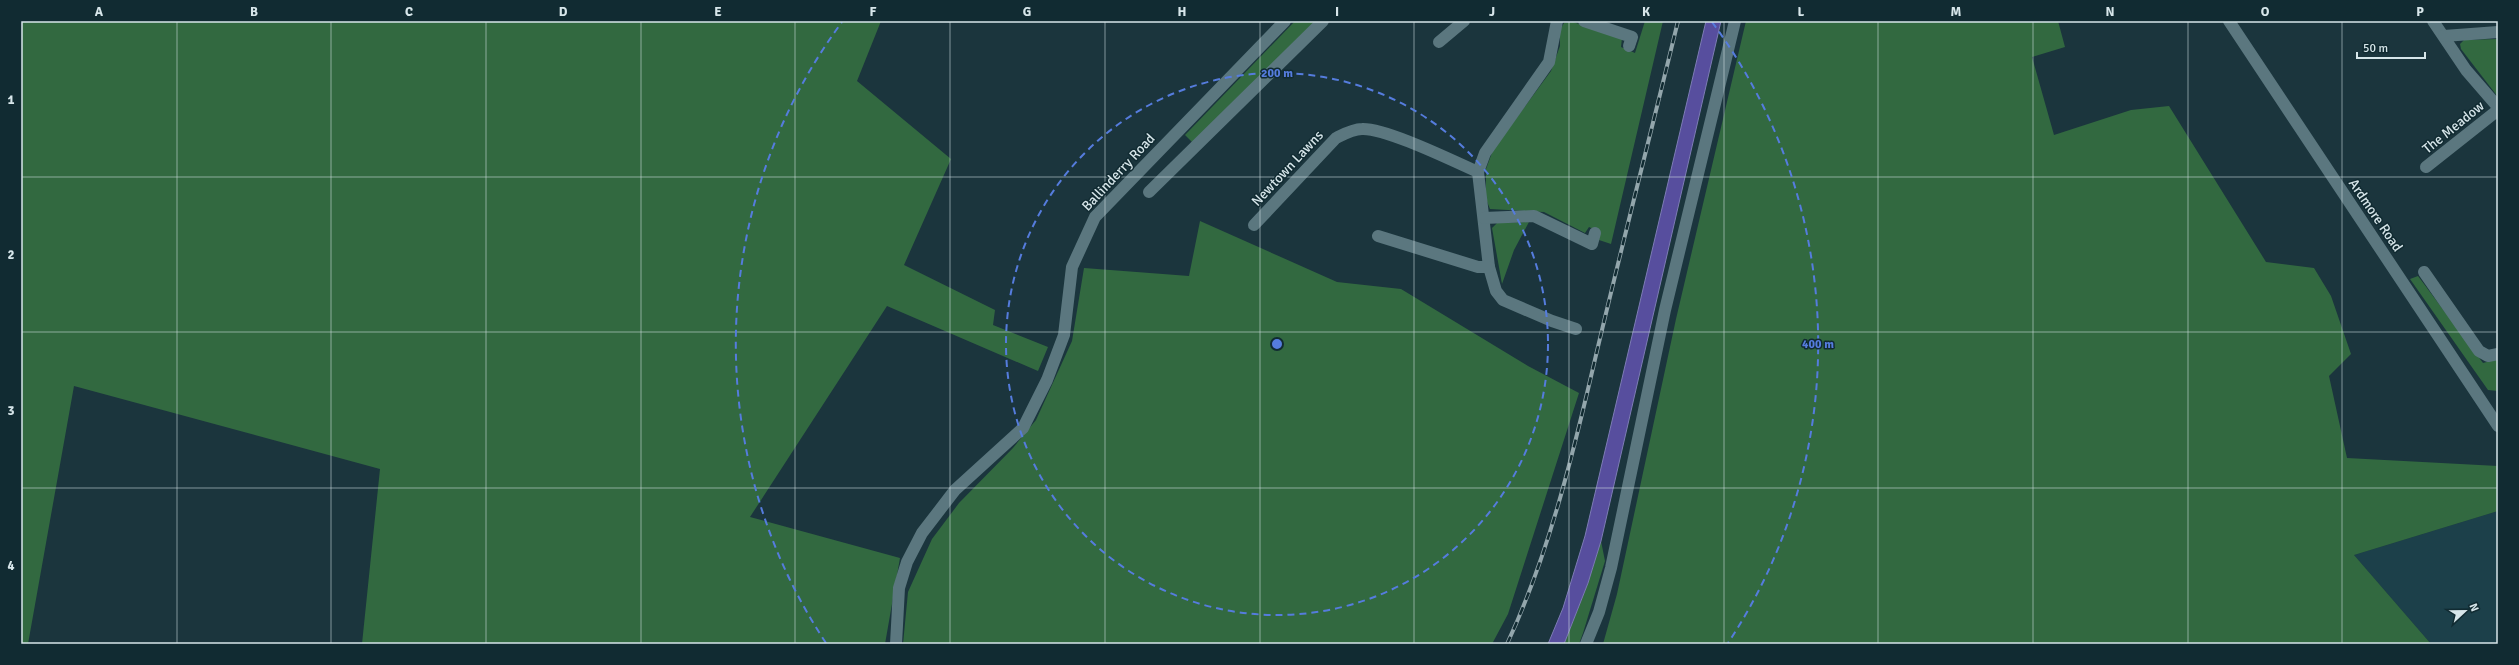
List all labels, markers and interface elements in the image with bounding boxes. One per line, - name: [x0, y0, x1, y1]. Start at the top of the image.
- text: A: [95, 4, 104, 20]
- text: B: [250, 4, 258, 20]
- text: C: [405, 4, 413, 20]
- text: D: [559, 4, 568, 20]
- text: E: [714, 4, 722, 20]
- text: F: [870, 4, 877, 20]
- text: G: [1023, 4, 1031, 20]
- text: H: [1178, 4, 1186, 20]
- text: I: [1335, 4, 1339, 20]
- text: J: [1489, 4, 1495, 20]
- text: K: [1642, 4, 1650, 20]
- text: L: [1798, 4, 1805, 20]
- text: M: [1951, 4, 1962, 20]
- text: N: [2105, 4, 2115, 20]
- text: O: [2261, 4, 2270, 20]
- text: P: [2416, 4, 2424, 20]
- scale bar: [2357, 34, 2425, 60]
- text: 50 m: [2363, 41, 2388, 56]
- text: 200 m: [1261, 66, 1293, 81]
- text: 1: [7, 92, 15, 108]
- street label: The Meadow: [2419, 97, 2488, 157]
- street label: Newtown Lawns: [1248, 127, 1327, 210]
- street label: Ballinderry Road: [1078, 130, 1159, 215]
- street label: Ardmore Road: [2345, 176, 2406, 255]
- text: 2: [7, 247, 15, 263]
- centre of rings: [1270, 337, 1284, 351]
- text: 400 m: [1802, 337, 1834, 352]
- text: 3: [7, 403, 15, 419]
- text: 4: [7, 558, 15, 574]
- north arrow: [2445, 591, 2485, 631]
- text: N: [2466, 601, 2481, 613]

